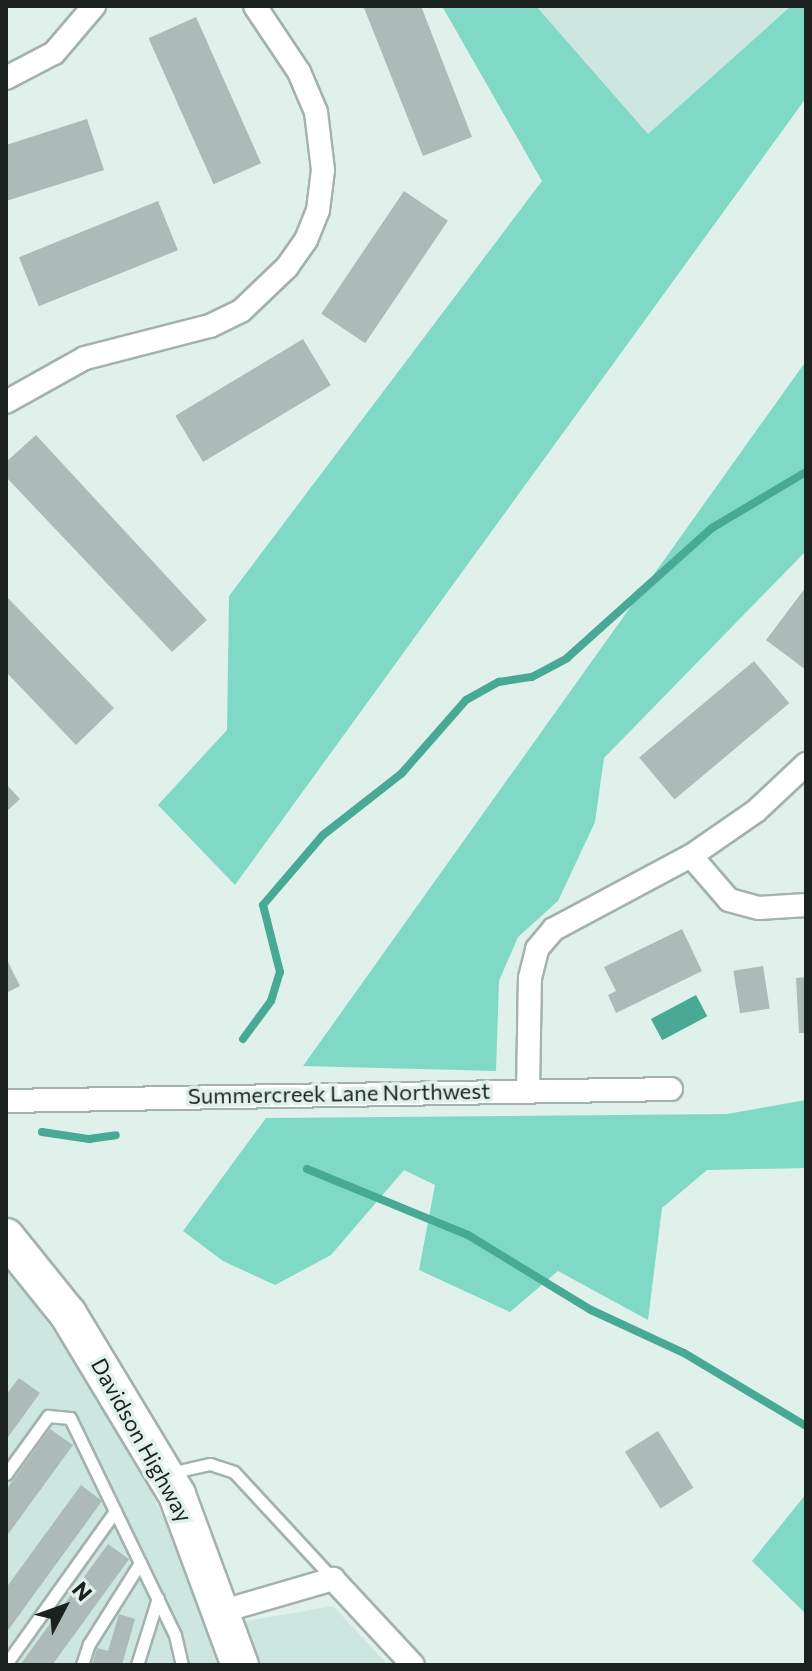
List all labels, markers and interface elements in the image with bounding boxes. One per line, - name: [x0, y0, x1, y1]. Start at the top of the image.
- street label: Summercreek Lane Northwest: [188, 1077, 490, 1109]
- street label: Davidson Highway: [86, 1353, 198, 1527]
- north arrow: [24, 1567, 104, 1647]
- text: N: [67, 1576, 98, 1606]

